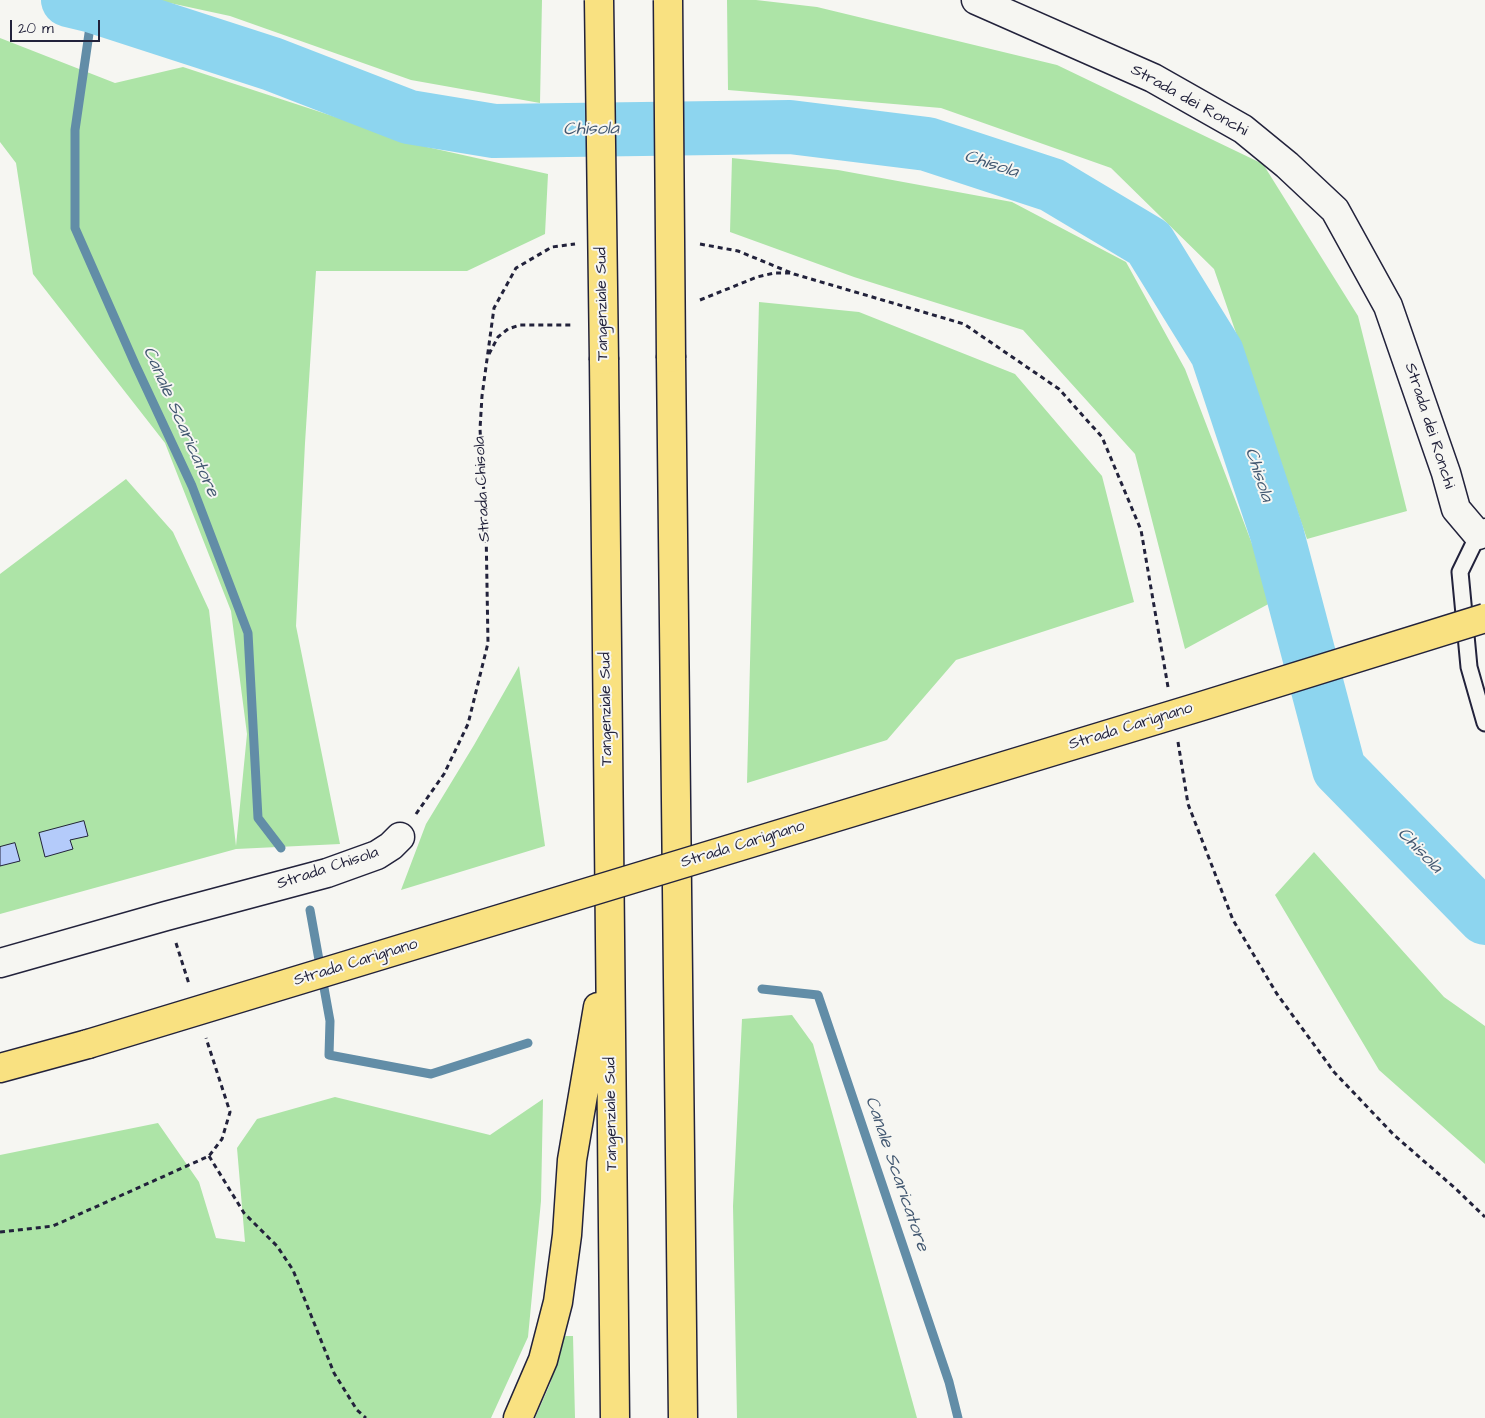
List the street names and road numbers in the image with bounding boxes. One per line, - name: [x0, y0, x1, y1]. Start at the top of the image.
- street label: Strada dei Ronchi: [1127, 61, 1251, 141]
- street label: Tangenziale Sud: [592, 247, 614, 361]
- street label: Strada dei Ronchi: [1400, 361, 1458, 491]
- street label: Strada Chisola: [471, 436, 495, 542]
- street label: Tangenziale Sud: [596, 652, 618, 766]
- street label: Strada Carignano: [1067, 699, 1195, 755]
- street label: Strada Carignano: [679, 817, 807, 873]
- street label: Strada Chisola: [275, 844, 381, 894]
- street label: Strada Carignano: [292, 935, 420, 991]
- street label: Tangenziale Sud: [601, 1057, 623, 1171]

